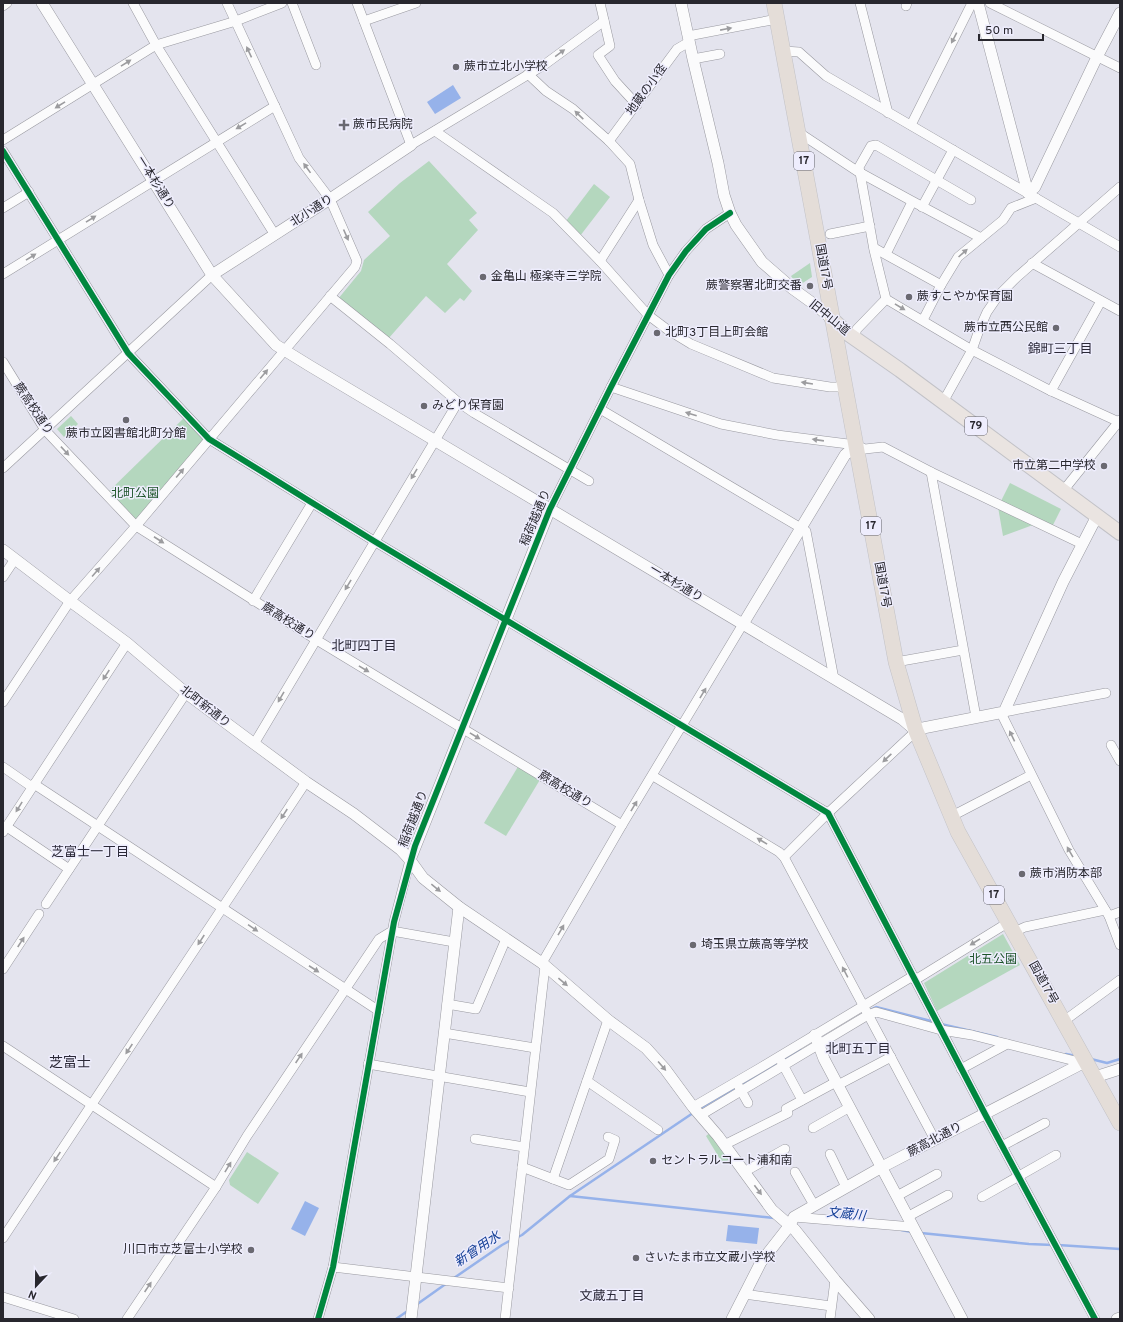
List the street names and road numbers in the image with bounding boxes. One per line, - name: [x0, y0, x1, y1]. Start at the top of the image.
- street label: 地蔵の小径: [623, 61, 671, 119]
- road number: 17: [794, 152, 814, 170]
- street label: 一本杉通り: [132, 153, 178, 213]
- street label: 北小通り: [288, 191, 336, 231]
- street label: 国道17号: [811, 243, 835, 291]
- street label: 旧中山道: [805, 297, 853, 339]
- street label: 蕨高校通り: [10, 380, 56, 438]
- road number: 79: [965, 417, 987, 435]
- street label: 稲荷越通り: [517, 487, 555, 549]
- road number: 17: [861, 517, 881, 535]
- street label: 国道17号: [870, 561, 894, 609]
- street label: 一本杉通り: [646, 562, 706, 606]
- street label: 蕨高校通り: [258, 599, 318, 645]
- street label: 北町新通り: [176, 682, 234, 732]
- street label: 蕨高校通り: [535, 768, 595, 812]
- street label: 稲荷越通り: [396, 788, 432, 850]
- road number: 17: [984, 886, 1004, 904]
- street label: 国道17号: [1025, 959, 1061, 1007]
- street label: 蕨高北通り: [905, 1119, 965, 1161]

